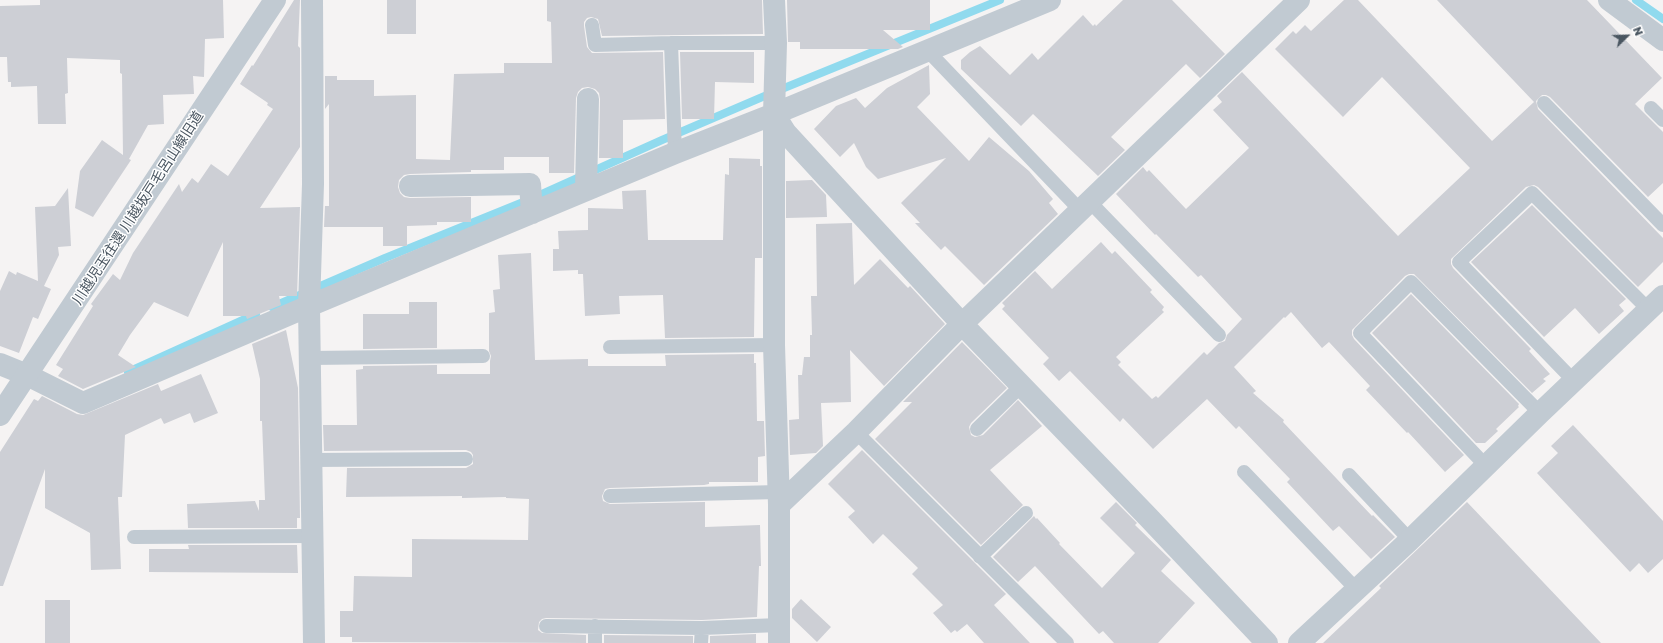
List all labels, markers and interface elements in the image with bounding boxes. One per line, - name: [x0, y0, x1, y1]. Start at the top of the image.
- north arrow: [1607, 16, 1647, 56]
- text: N: [1631, 25, 1646, 38]
- street label: 川越児玉往還 川越坂戸毛呂山線旧道: [69, 108, 207, 308]

